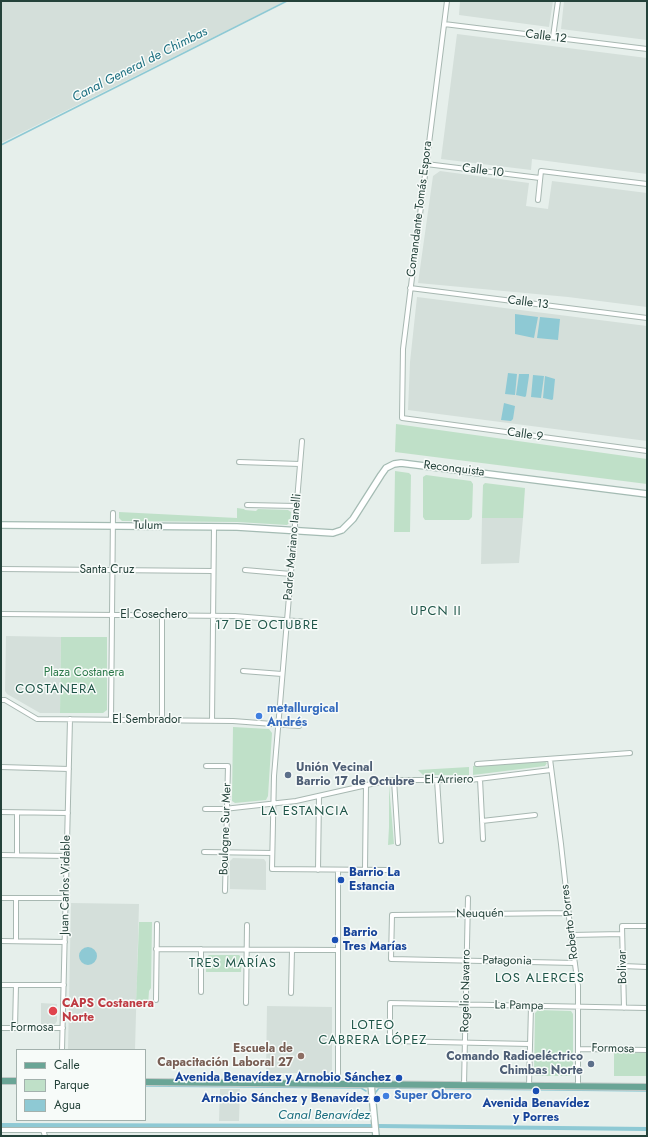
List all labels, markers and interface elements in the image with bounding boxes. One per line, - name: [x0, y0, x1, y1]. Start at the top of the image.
- water label: Canal General de Chimbas: [70, 24, 210, 106]
- street label: Calle 12: [525, 27, 567, 47]
- street label: Comandante Tomás Espora: [405, 140, 435, 278]
- street label: Calle 10: [461, 161, 505, 181]
- street label: Calle 13: [507, 293, 549, 313]
- street label: Calle 9: [506, 425, 544, 445]
- street label: Reconquista: [423, 458, 485, 480]
- street label: Padre Mariano Ianelli: [281, 493, 305, 601]
- street label: Tulum: [133, 519, 163, 533]
- street label: Santa Cruz: [79, 563, 135, 577]
- district label: UPCN II: [410, 604, 462, 620]
- street label: El Cosechero: [120, 608, 188, 622]
- district label: 17 DE OCTUBRE: [215, 618, 319, 634]
- park label: Plaza Costanera: [44, 666, 124, 680]
- district label: COSTANERA: [15, 682, 97, 698]
- place label: metallurgical Andrés: [267, 702, 338, 730]
- marker: metallurgical Andrés: [254, 711, 264, 721]
- street label: El Sembrador: [112, 713, 182, 727]
- place label: Unión Vecinal Barrio 17 de Octubre: [296, 761, 415, 789]
- marker: Unión Vecinal Barrio 17 de Octubre: [283, 770, 293, 780]
- street label: El Arriero: [424, 772, 474, 788]
- street label: Boulogne Sur Mer: [217, 783, 235, 875]
- district label: LA ESTANCIA: [261, 804, 349, 820]
- street label: Juan Carlos Vidable: [58, 835, 74, 935]
- place label: Barrio La Estancia: [349, 866, 400, 894]
- marker: Barrio La Estancia: [336, 875, 346, 885]
- street label: Roberto Porres: [558, 884, 582, 960]
- street label: Neuquén: [456, 906, 504, 922]
- place label: Barrio Tres Marías: [343, 926, 407, 954]
- marker: Barrio Tres Marías: [330, 935, 340, 945]
- street label: Rogelio Navarro: [458, 949, 474, 1033]
- street label: Bolivar: [616, 950, 630, 984]
- street label: Patagonia: [482, 953, 532, 969]
- district label: TRES MARÍAS: [189, 956, 277, 972]
- district label: LOS ALERCES: [495, 971, 585, 987]
- place label: CAPS Costanera Norte: [62, 997, 154, 1025]
- street label: La Pampa: [495, 998, 543, 1014]
- marker: CAPS Costanera Norte: [47, 1005, 59, 1017]
- district label: LOTEO CABRERA LÓPEZ: [319, 1018, 427, 1049]
- street label: Formosa: [11, 1021, 53, 1035]
- street label: Formosa: [591, 1041, 635, 1057]
- place label: Escuela de Capacitación Laboral 27: [157, 1042, 293, 1070]
- legend: [16, 1049, 146, 1121]
- place label: Comando Radioeléctrico Chimbas Norte: [446, 1050, 583, 1078]
- marker: Escuela de Capacitación Laboral 27: [296, 1051, 306, 1061]
- text: Calle: [54, 1056, 80, 1074]
- marker: Comando Radioeléctrico Chimbas Norte: [586, 1059, 596, 1069]
- place label: Avenida Benavídez y Arnobio Sánchez: [175, 1071, 391, 1085]
- marker: Avenida Benavídez y Arnobio Sánchez: [394, 1073, 404, 1083]
- text: Parque: [54, 1076, 89, 1094]
- marker: Avenida Benavídez y Porres: [531, 1086, 541, 1096]
- place label: Super Obrero: [394, 1089, 472, 1103]
- marker: Super Obrero: [381, 1091, 391, 1101]
- place label: Arnobio Sánchez y Benavídez: [202, 1092, 369, 1106]
- marker: Arnobio Sánchez y Benavídez: [372, 1094, 382, 1104]
- text: Agua: [54, 1096, 81, 1114]
- place label: Avenida Benavídez y Porres: [482, 1097, 590, 1125]
- water label: Canal Benavídez: [278, 1108, 370, 1124]

